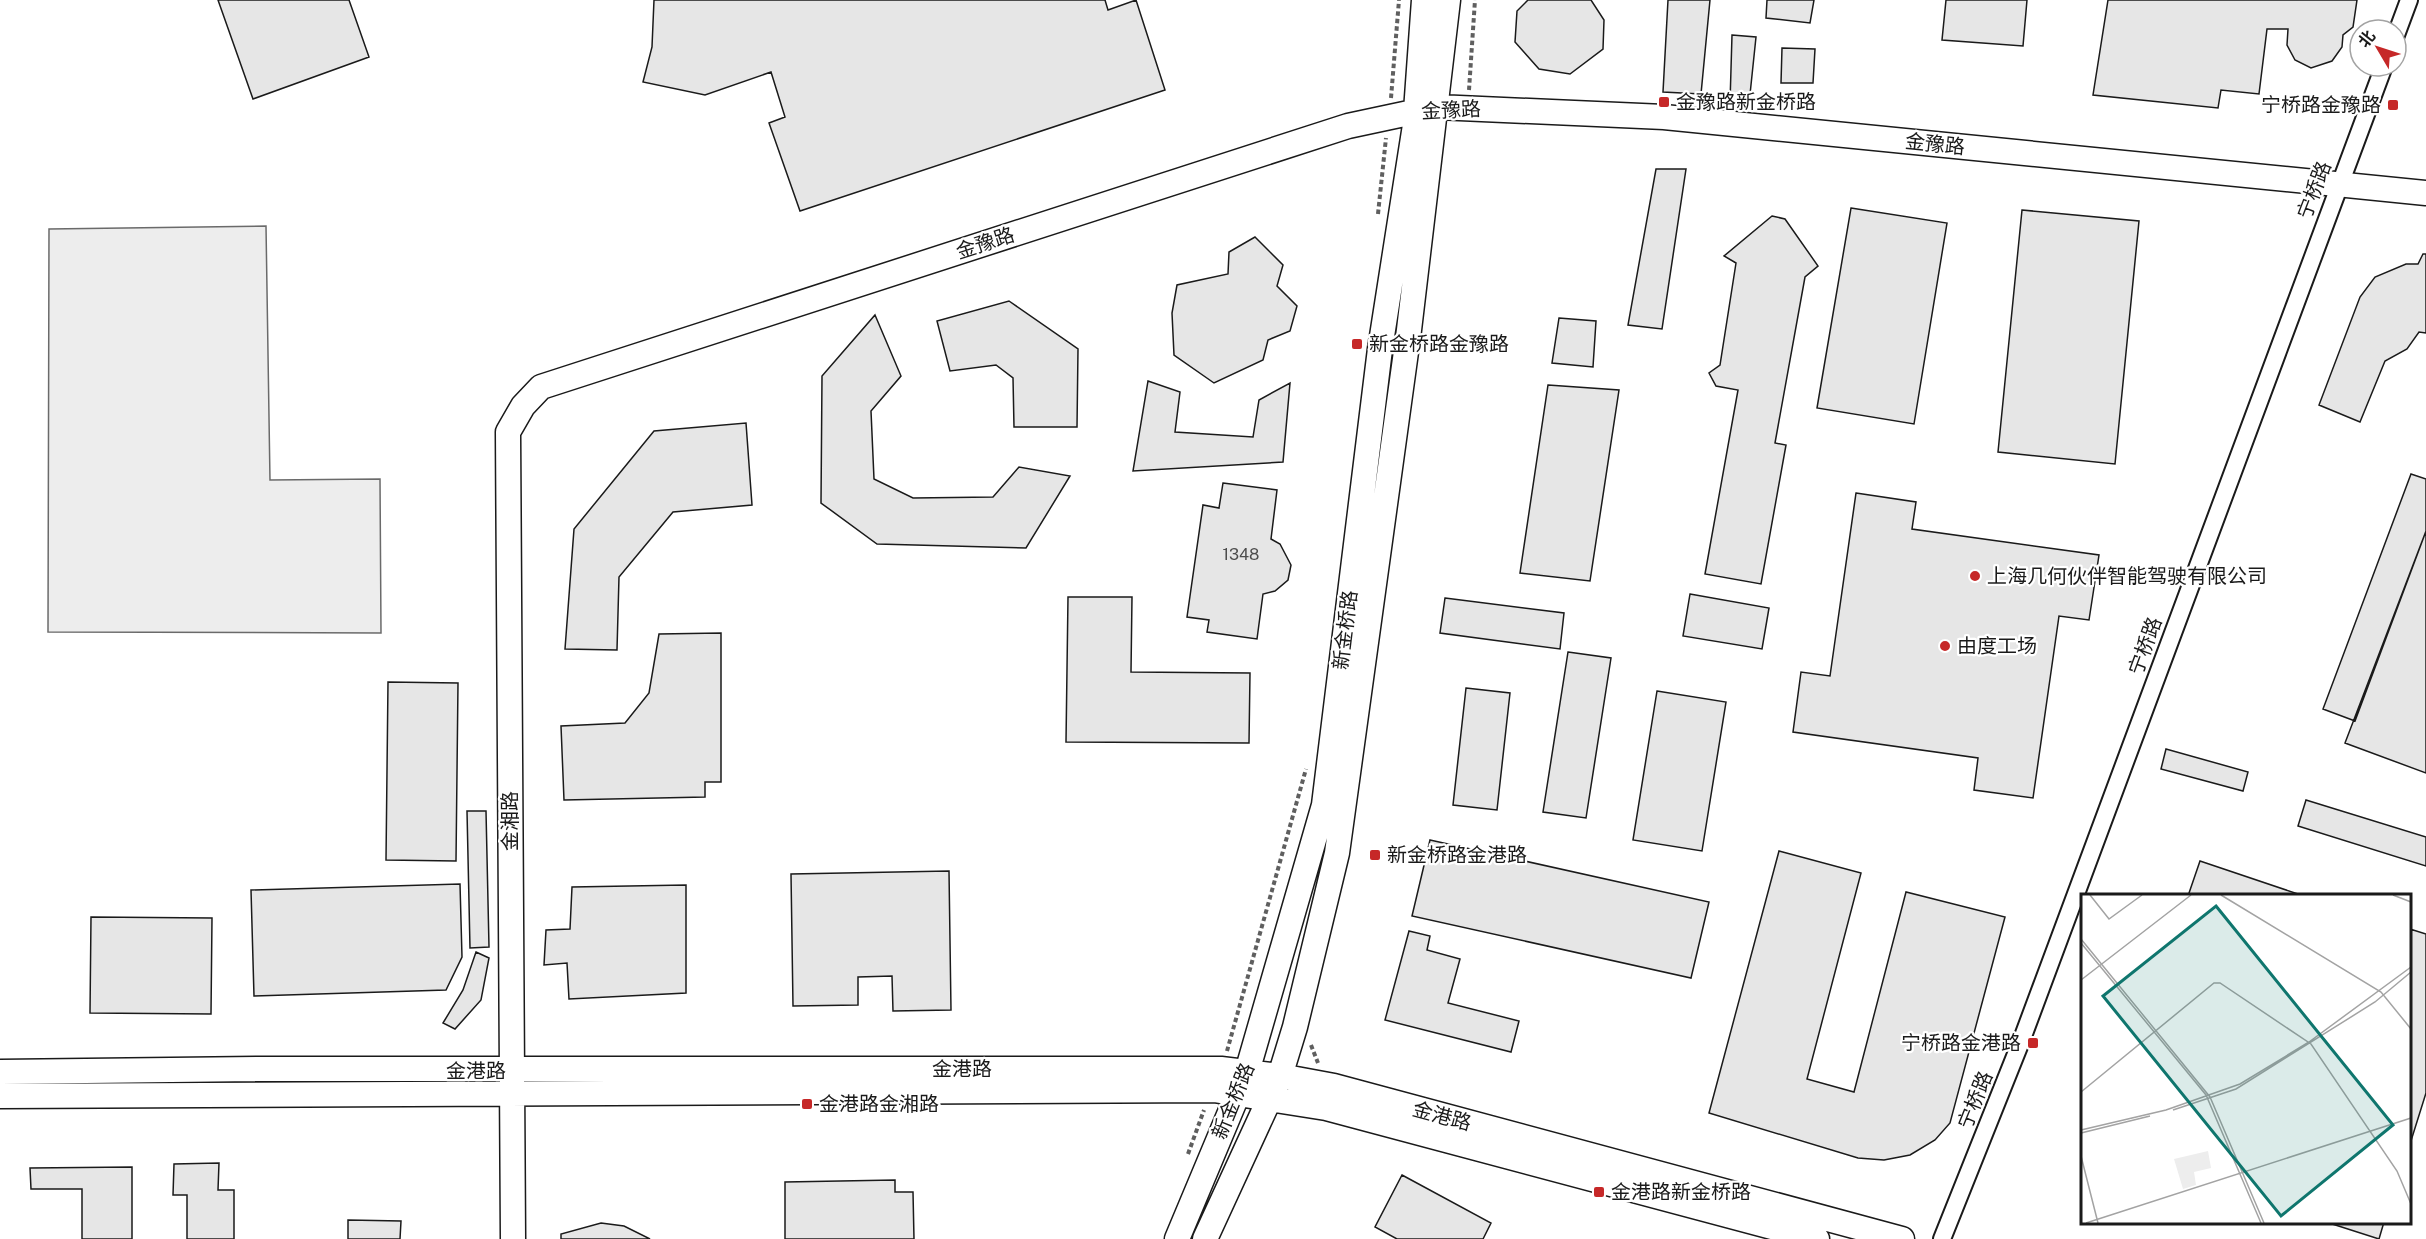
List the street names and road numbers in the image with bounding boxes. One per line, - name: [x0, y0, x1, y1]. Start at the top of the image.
- street label: 金豫路: [1420, 96, 1482, 124]
- street label: 金豫路: [1904, 129, 1966, 159]
- street label: 宁桥路: [2292, 158, 2336, 222]
- street label: 金豫路: [953, 222, 1017, 264]
- street label: 新金桥路: [1328, 589, 1362, 671]
- street label: 宁桥路: [2123, 614, 2167, 678]
- street label: 金湘路: [498, 791, 522, 851]
- street label: 金港路: [932, 1057, 992, 1081]
- street label: 金港路: [446, 1059, 506, 1083]
- street label: 新金桥路: [1207, 1059, 1259, 1143]
- street label: 宁桥路: [1953, 1068, 1997, 1132]
- street label: 金港路: [1410, 1097, 1474, 1135]

